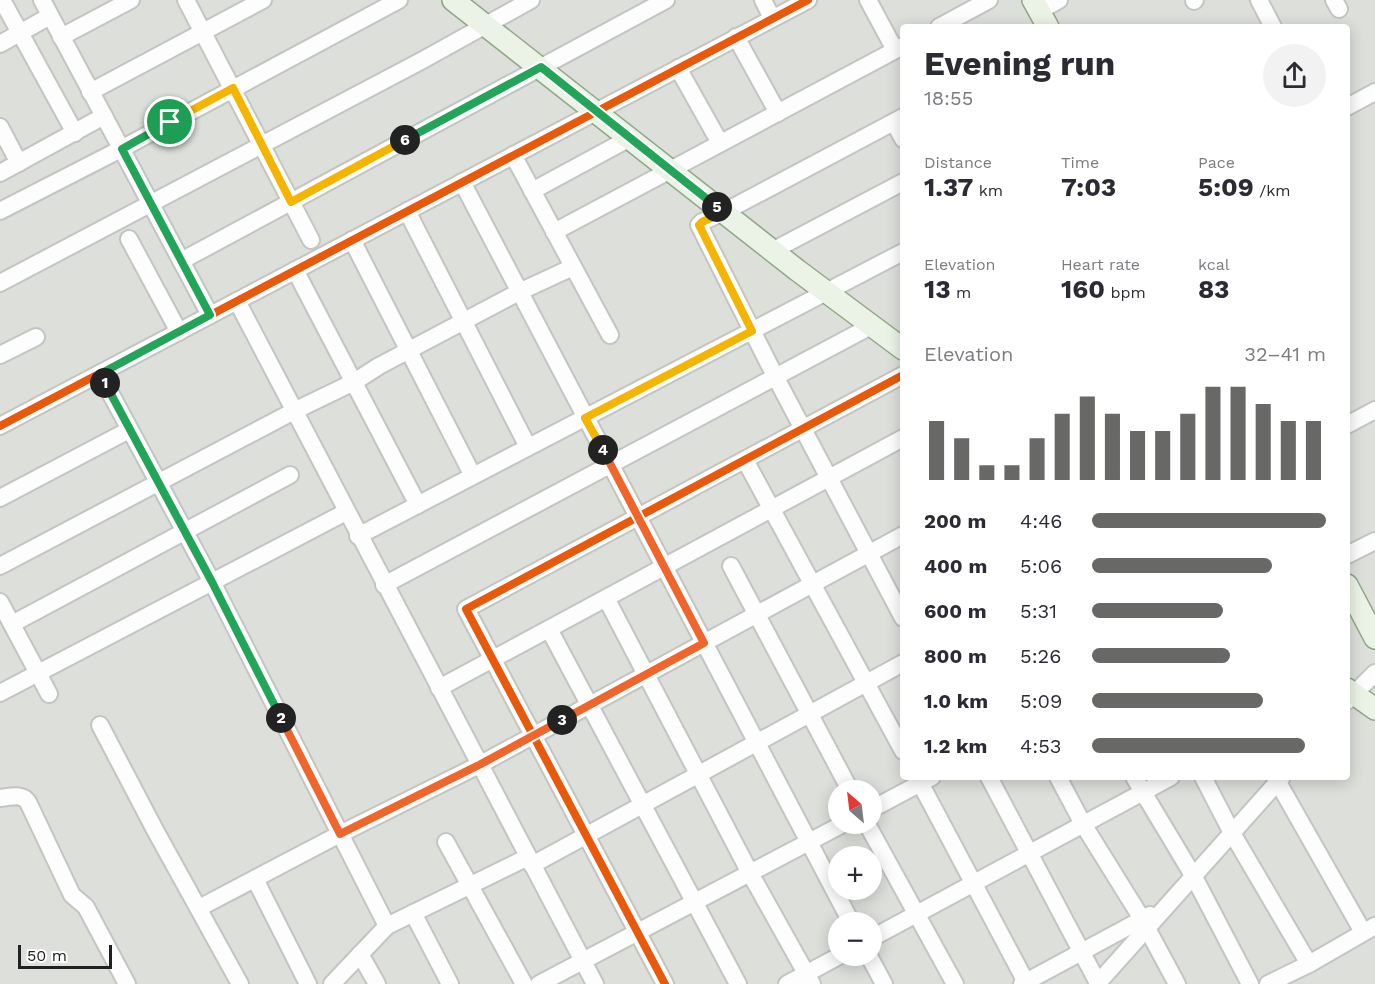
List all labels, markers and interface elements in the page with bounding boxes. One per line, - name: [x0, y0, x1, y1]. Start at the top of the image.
- text: Evening run: [924, 44, 1115, 83]
- button: share: [1263, 44, 1326, 107]
- text: 18:55: [924, 86, 973, 110]
- pin: [144, 96, 195, 147]
- icon: arrive: [153, 105, 186, 138]
- pin: 6: [390, 125, 420, 155]
- text: 6: [400, 130, 410, 149]
- text: Distance: [924, 153, 992, 172]
- text: Time: [1061, 153, 1099, 172]
- text: Pace: [1198, 153, 1235, 172]
- text: 1.37: [924, 172, 973, 202]
- text: 7:03: [1061, 172, 1116, 202]
- text: 5:09: [1198, 172, 1254, 202]
- text: km: [973, 181, 1003, 200]
- text: /km: [1254, 181, 1291, 200]
- pin: 5: [702, 192, 732, 222]
- text: 5: [712, 197, 722, 216]
- text: Elevation: [924, 255, 995, 274]
- text: Heart rate: [1061, 255, 1140, 274]
- text: kcal: [1198, 255, 1230, 274]
- text: 13: [924, 274, 951, 304]
- text: 160: [1061, 274, 1105, 304]
- text: 83: [1198, 274, 1230, 304]
- text: m: [951, 283, 971, 302]
- text: bpm: [1105, 283, 1146, 302]
- text: Elevation: [924, 342, 1013, 366]
- text: 32–41 m: [1244, 342, 1326, 366]
- pin: 1: [90, 368, 120, 398]
- text: 1: [102, 373, 108, 392]
- pin: 4: [588, 435, 618, 465]
- text: 4: [598, 440, 608, 459]
- text: 200 m: [924, 509, 986, 533]
- text: 4:46: [1020, 509, 1063, 533]
- text: 400 m: [924, 554, 987, 578]
- text: 5:06: [1020, 554, 1062, 578]
- text: 600 m: [924, 599, 987, 623]
- text: 5:31: [1020, 599, 1057, 623]
- text: 800 m: [924, 644, 987, 668]
- text: 5:26: [1020, 644, 1061, 668]
- text: 1.0 km: [924, 689, 988, 713]
- text: 5:09: [1020, 689, 1062, 713]
- pin: 2: [266, 703, 296, 733]
- pin: 3: [547, 705, 577, 735]
- text: 2: [276, 708, 286, 727]
- text: 3: [557, 710, 567, 729]
- text: 1.2 km: [924, 734, 987, 758]
- text: 4:53: [1020, 734, 1061, 758]
- north arrow: [828, 780, 882, 834]
- map controls: [828, 780, 882, 966]
- button: +: [828, 846, 882, 900]
- button: −: [828, 912, 882, 966]
- scale bar: [18, 942, 112, 970]
- text: 50 m: [27, 946, 67, 965]

